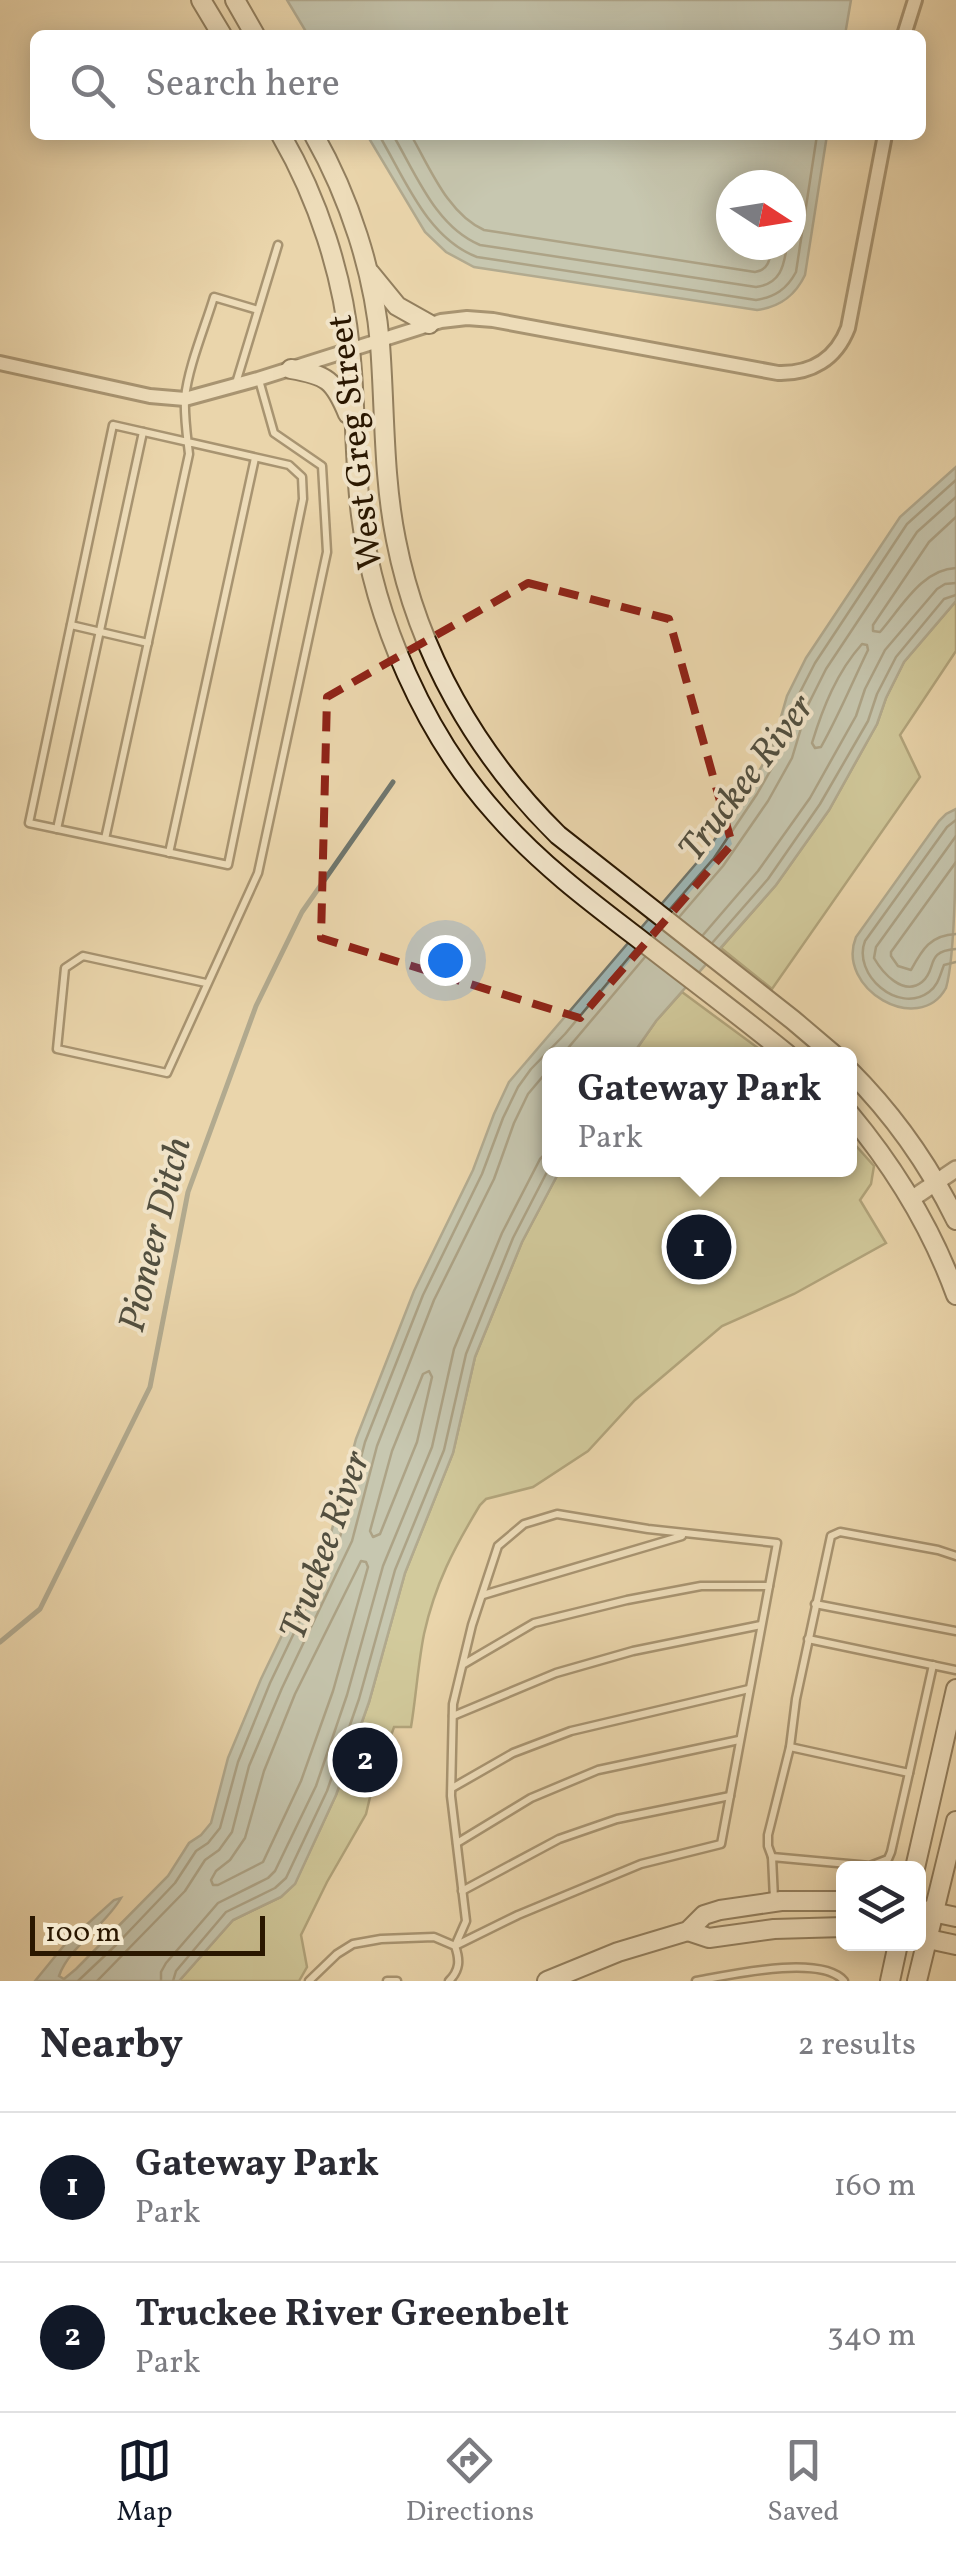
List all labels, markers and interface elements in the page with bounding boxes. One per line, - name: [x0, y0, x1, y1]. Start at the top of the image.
- search box: [30, 30, 926, 140]
- icon: search: [65, 58, 120, 113]
- text: Search here: [145, 59, 340, 112]
- north arrow: [716, 170, 806, 260]
- street label: West Greg Street: [318, 312, 396, 572]
- water label: Truckee River: [667, 684, 829, 874]
- your location: [420, 935, 471, 986]
- popup: [542, 1047, 857, 1177]
- text: Gateway Park: [577, 1064, 822, 1117]
- text: Park: [577, 1117, 643, 1161]
- water label: Pioneer Ditch: [107, 1132, 207, 1338]
- pin: 1: [666, 1210, 732, 1284]
- water label: Truckee River: [268, 1443, 386, 1648]
- pin: 2: [332, 1722, 398, 1798]
- map controls: [836, 1861, 926, 1951]
- button: layers: [836, 1861, 926, 1951]
- scale bar: [30, 1911, 265, 1956]
- text: 100 m: [45, 1914, 120, 1953]
- text: Nearby: [40, 2017, 183, 2076]
- text: 2 results: [798, 2024, 916, 2068]
- text: Gateway Park: [135, 2139, 379, 2192]
- text: 1: [66, 2165, 79, 2209]
- text: 160 m: [833, 2165, 916, 2209]
- text: Park: [135, 2192, 200, 2236]
- text: Truckee River Greenbelt: [135, 2289, 569, 2342]
- text: 2: [64, 2315, 81, 2359]
- text: 340 m: [827, 2315, 916, 2359]
- text: Park: [135, 2342, 200, 2386]
- tab: Map: [117, 2433, 173, 2532]
- tab: Directions: [406, 2433, 534, 2532]
- tab: Saved: [767, 2433, 839, 2532]

